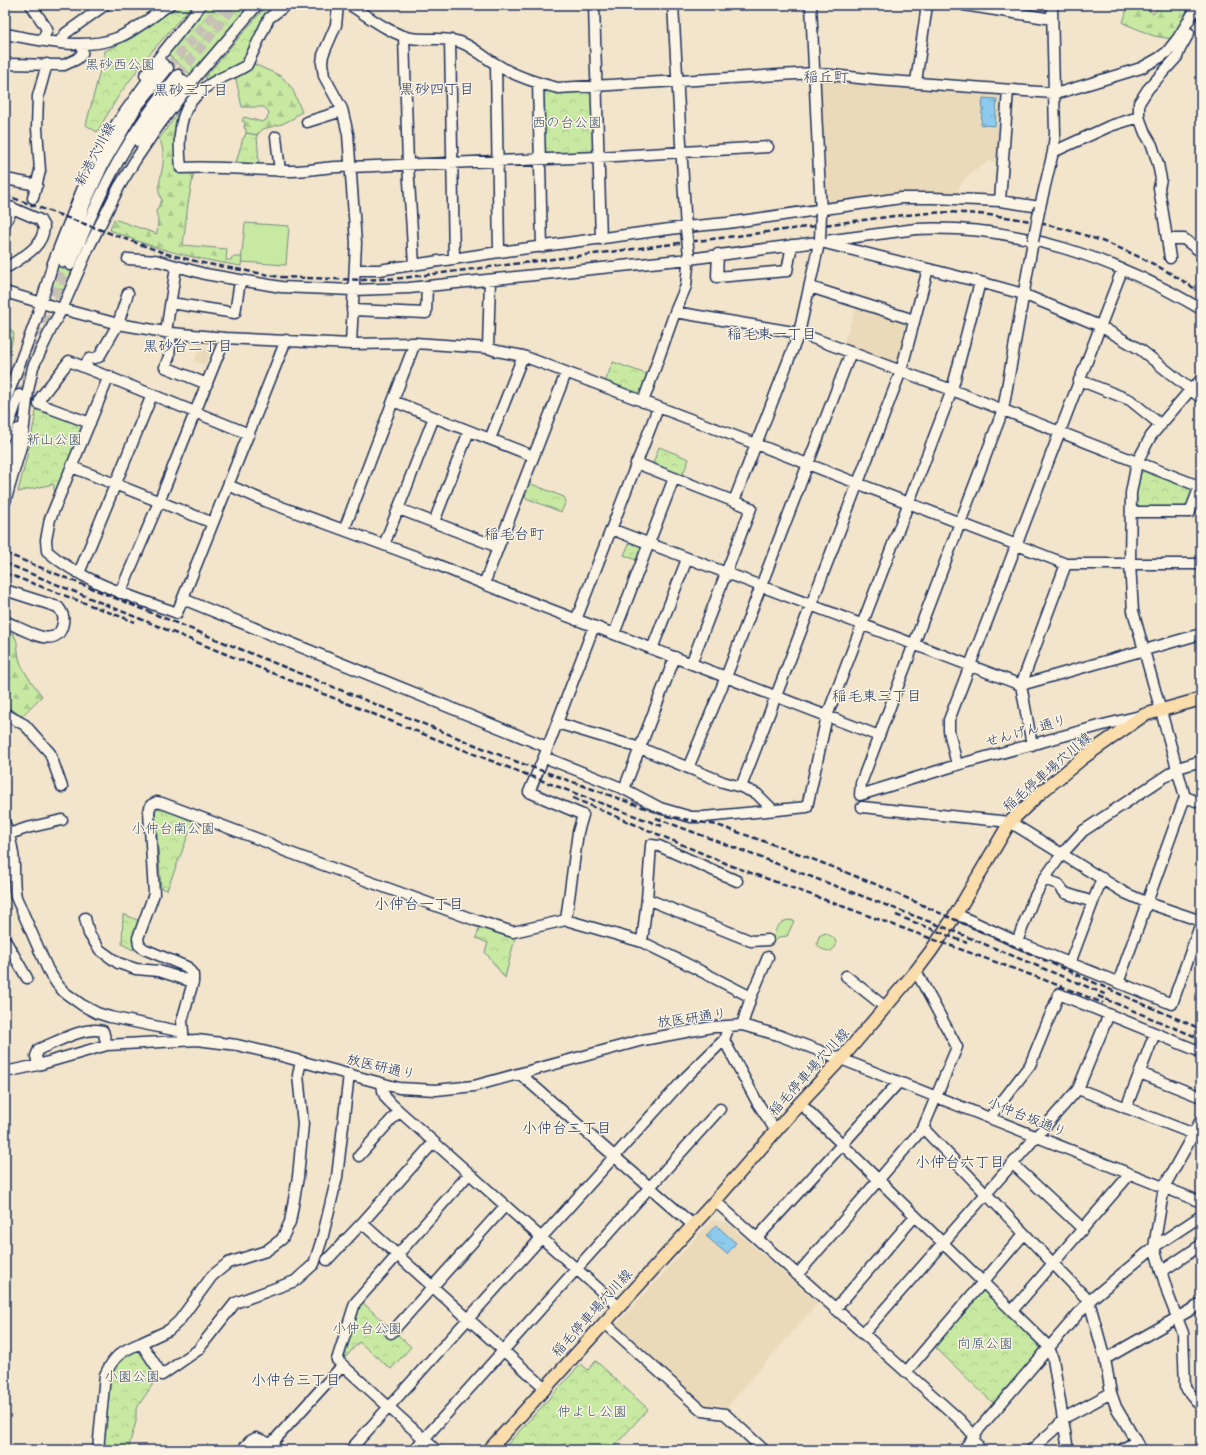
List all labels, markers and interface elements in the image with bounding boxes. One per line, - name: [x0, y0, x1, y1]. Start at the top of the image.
- park label: 黒砂西公園: [85, 56, 155, 73]
- district label: 稲丘町: [803, 68, 849, 87]
- district label: 黒砂四丁目: [399, 80, 475, 99]
- district label: 黒砂三丁目: [153, 81, 229, 100]
- park label: 西の台公園: [532, 114, 602, 131]
- street label: 新港穴川線: [71, 119, 119, 189]
- district label: 稲毛東一丁目: [727, 325, 817, 344]
- district label: 黒砂台二丁目: [143, 337, 233, 356]
- park label: 新山公園: [26, 431, 82, 448]
- district label: 稲毛台町: [484, 525, 545, 544]
- district label: 稲毛東三丁目: [832, 687, 922, 706]
- street label: せんげん通り: [983, 711, 1069, 751]
- street label: 稲毛停車場穴川線: [999, 729, 1095, 815]
- park label: 小仲台南公園: [131, 820, 215, 837]
- district label: 小仲台一丁目: [374, 895, 464, 914]
- street label: 放医研通り: [656, 1005, 728, 1031]
- street label: 稲毛停車場穴川線: [765, 1025, 853, 1119]
- street label: 放医研通り: [345, 1051, 417, 1083]
- street label: 小仲台坂通り: [985, 1093, 1069, 1141]
- district label: 小仲台二丁目: [522, 1119, 612, 1138]
- district label: 小仲台六丁目: [915, 1153, 1005, 1172]
- street label: 稲毛停車場穴川線: [548, 1266, 636, 1360]
- park label: 小仲台公園: [332, 1320, 402, 1337]
- park label: 向原公園: [957, 1335, 1013, 1352]
- park label: 小園公園: [104, 1368, 160, 1385]
- district label: 小仲台三丁目: [251, 1371, 341, 1390]
- park label: 仲よし公園: [557, 1403, 627, 1420]

